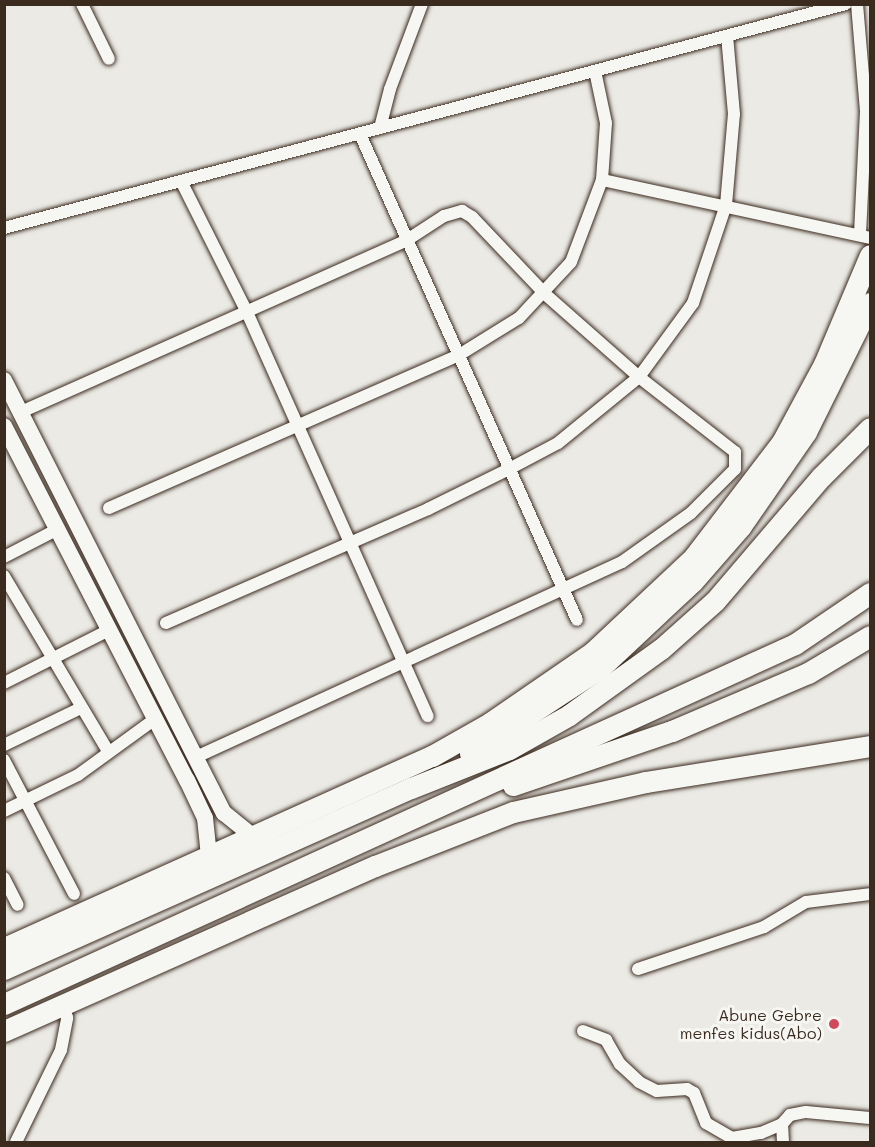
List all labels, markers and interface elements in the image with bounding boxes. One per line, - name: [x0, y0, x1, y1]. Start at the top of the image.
- place label: Abune Gebre menfes kidus(Abo): [680, 1005, 822, 1043]
- marker: Abune Gebre menfes kidus(Abo): [827, 1017, 841, 1031]

